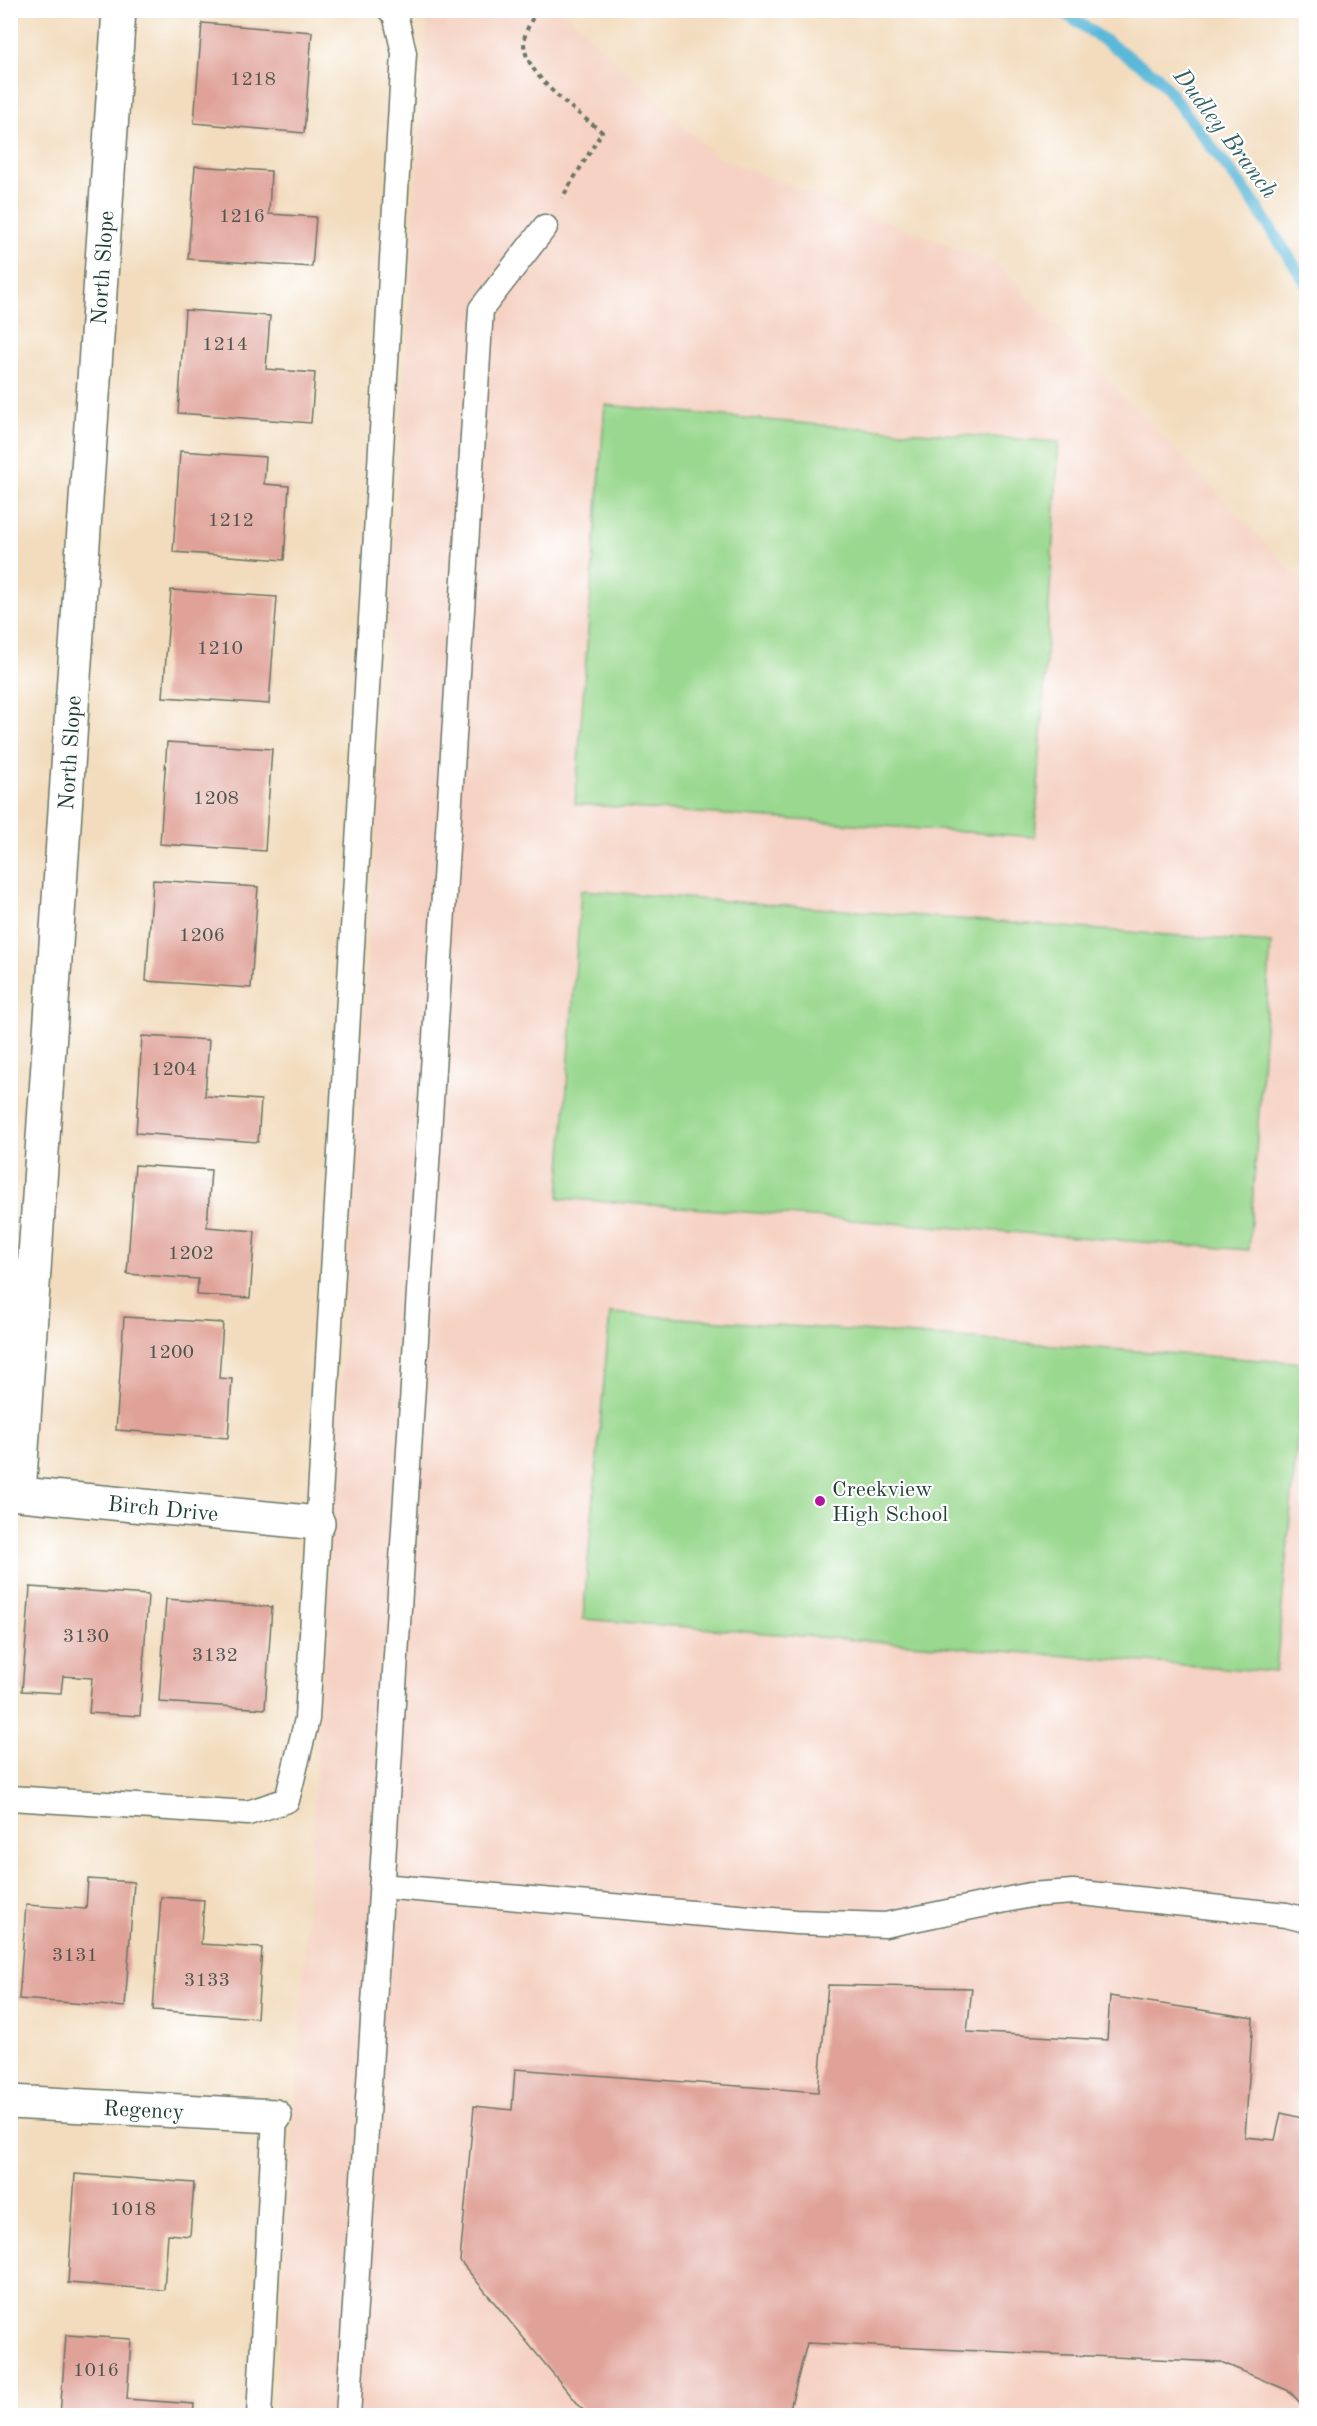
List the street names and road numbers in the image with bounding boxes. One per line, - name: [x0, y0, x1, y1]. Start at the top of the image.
- street label: North Slope: [89, 210, 118, 326]
- street label: North Slope: [56, 695, 86, 811]
- street label: Birch Drive: [107, 1494, 219, 1526]
- street label: Regency: [103, 2098, 185, 2124]

